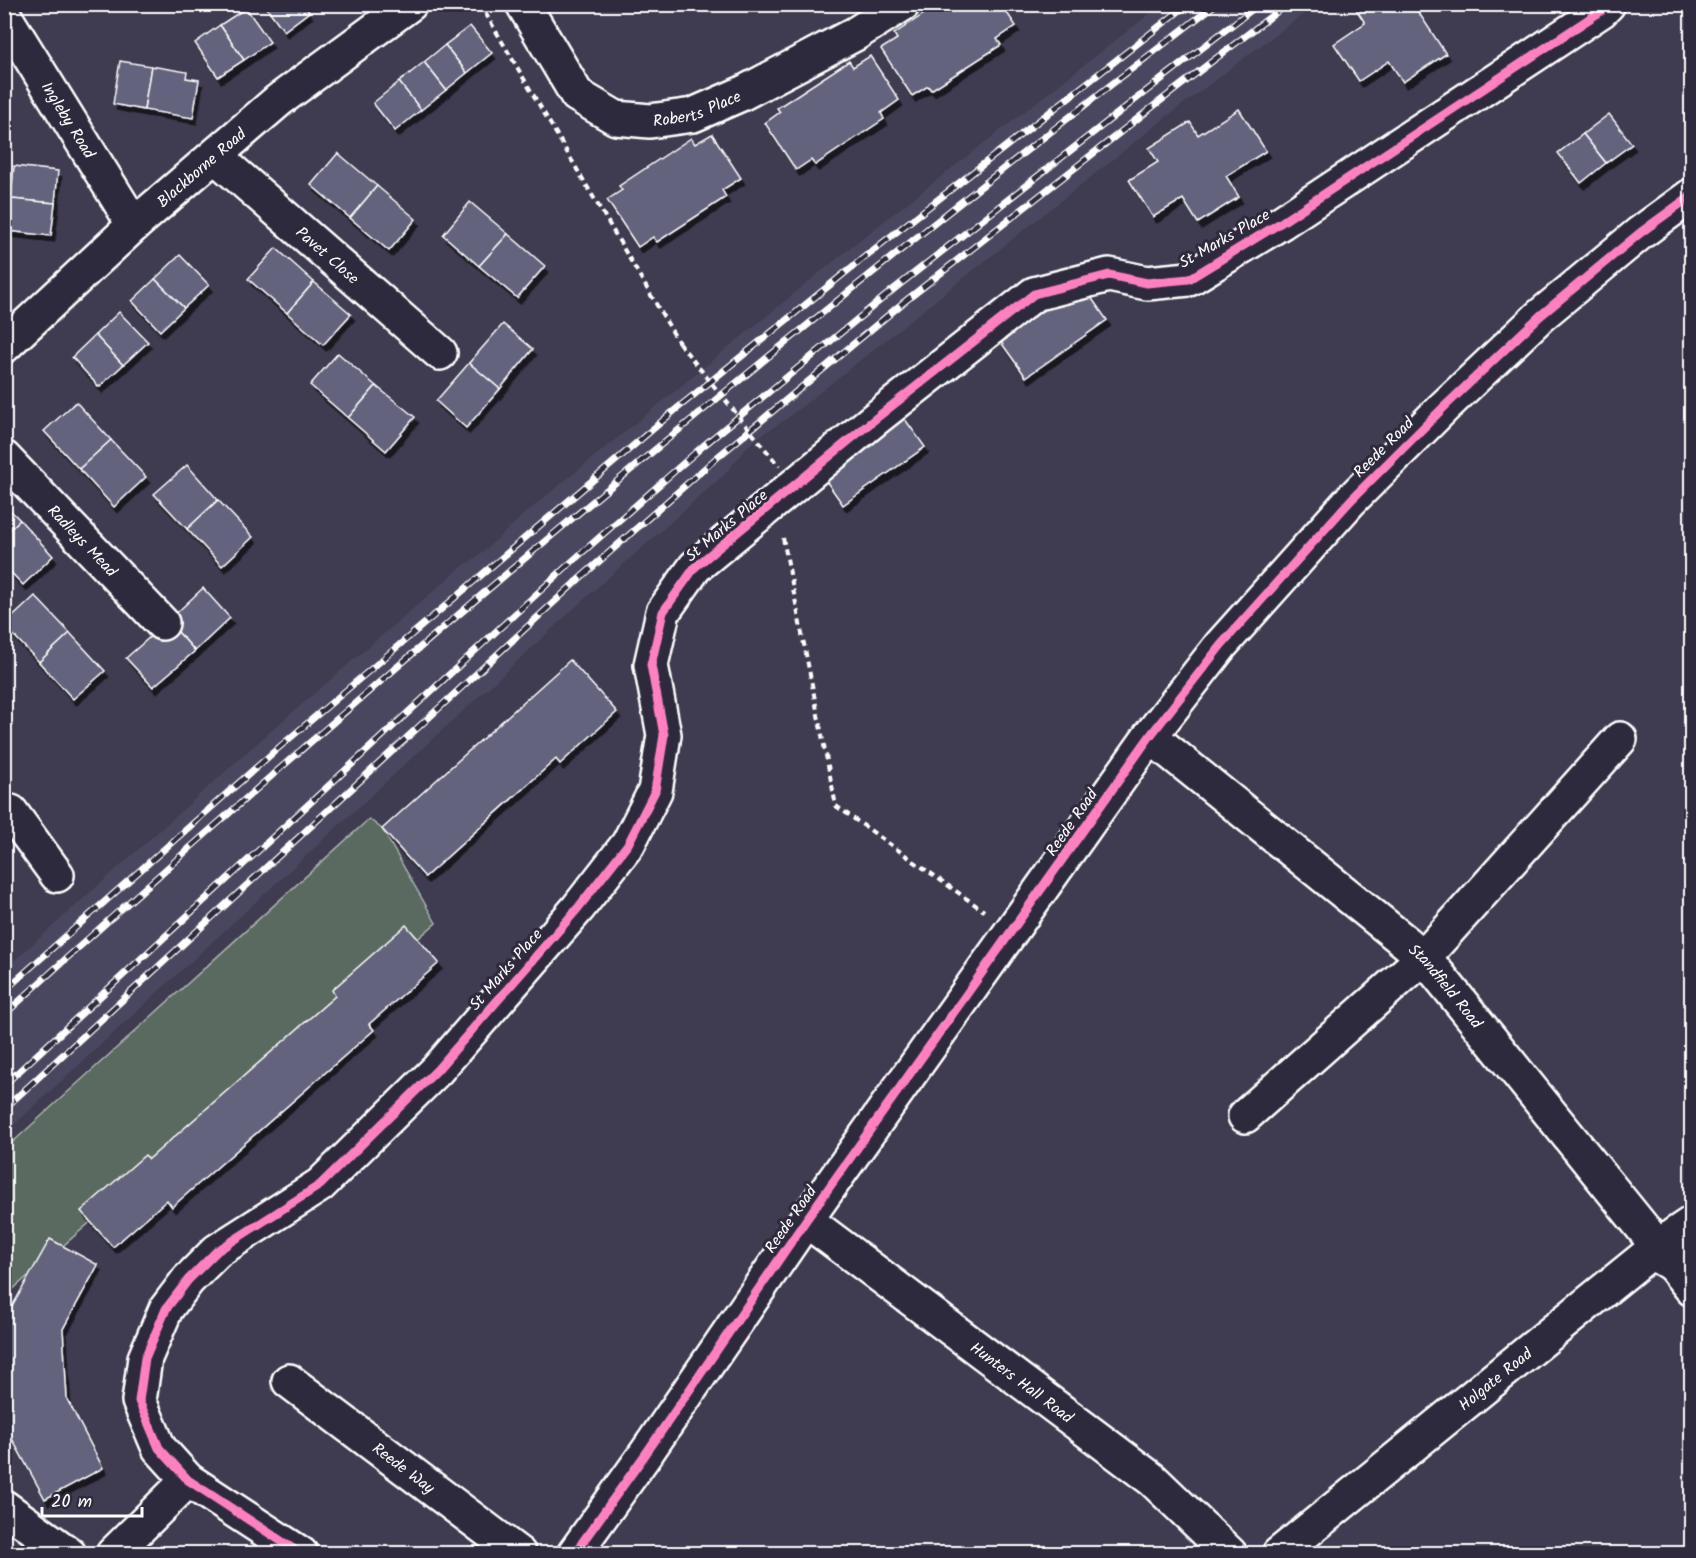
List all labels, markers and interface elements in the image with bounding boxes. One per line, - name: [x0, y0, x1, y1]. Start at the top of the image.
- street label: Ingleby Road: [34, 77, 101, 165]
- street label: Roberts Place: [652, 84, 745, 134]
- street label: Blackborne Road: [152, 122, 253, 214]
- street label: St Marks Place: [1174, 203, 1275, 276]
- street label: Pavet Close: [289, 221, 364, 291]
- street label: Reede Road: [1348, 411, 1421, 484]
- street label: St Marks Place: [680, 484, 774, 568]
- street label: Radleys Mead: [41, 499, 123, 584]
- street label: Reede Road: [1040, 783, 1105, 862]
- street label: St Marks Place: [463, 923, 549, 1017]
- street label: Standfield Road: [1402, 938, 1489, 1035]
- street label: Reede Road: [759, 1180, 824, 1259]
- street label: Hunters Hall Road: [964, 1336, 1079, 1431]
- street label: Holgate Road: [1453, 1342, 1539, 1418]
- street label: Reede Way: [367, 1437, 440, 1501]
- scale bar: [42, 1480, 142, 1518]
- text: 20 m: [51, 1488, 92, 1517]

